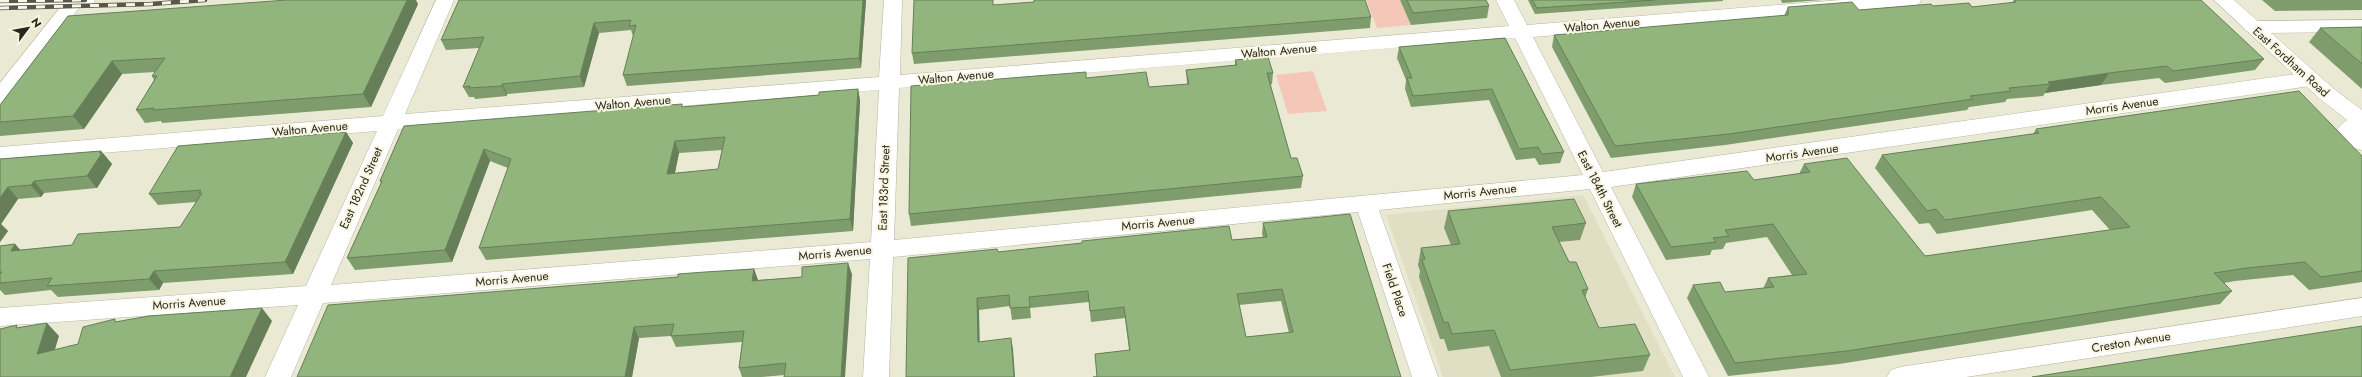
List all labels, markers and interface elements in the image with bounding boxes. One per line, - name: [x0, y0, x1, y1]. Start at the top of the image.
- north arrow: [8, 8, 48, 48]
- street label: Walton Avenue: [1563, 13, 1641, 37]
- text: N: [27, 15, 46, 31]
- street label: East Fordham Road: [2249, 23, 2333, 101]
- street label: Walton Avenue: [1240, 39, 1318, 63]
- street label: Walton Avenue: [917, 65, 995, 89]
- street label: Walton Avenue: [594, 91, 672, 115]
- street label: Morris Avenue: [2084, 92, 2160, 120]
- street label: Walton Avenue: [271, 117, 349, 141]
- street label: Morris Avenue: [1764, 139, 1840, 167]
- street label: East 182nd Street: [335, 144, 387, 232]
- street label: East 183rd Street: [874, 145, 894, 231]
- street label: East 184th Street: [1573, 147, 1627, 231]
- street label: Morris Avenue: [1443, 179, 1517, 205]
- street label: Morris Avenue: [1121, 211, 1195, 235]
- street label: Morris Avenue: [798, 241, 872, 265]
- street label: Field Place: [1377, 261, 1413, 319]
- street label: Morris Avenue: [475, 267, 549, 291]
- street label: Morris Avenue: [152, 291, 226, 315]
- street label: Creston Avenue: [2090, 327, 2172, 357]

